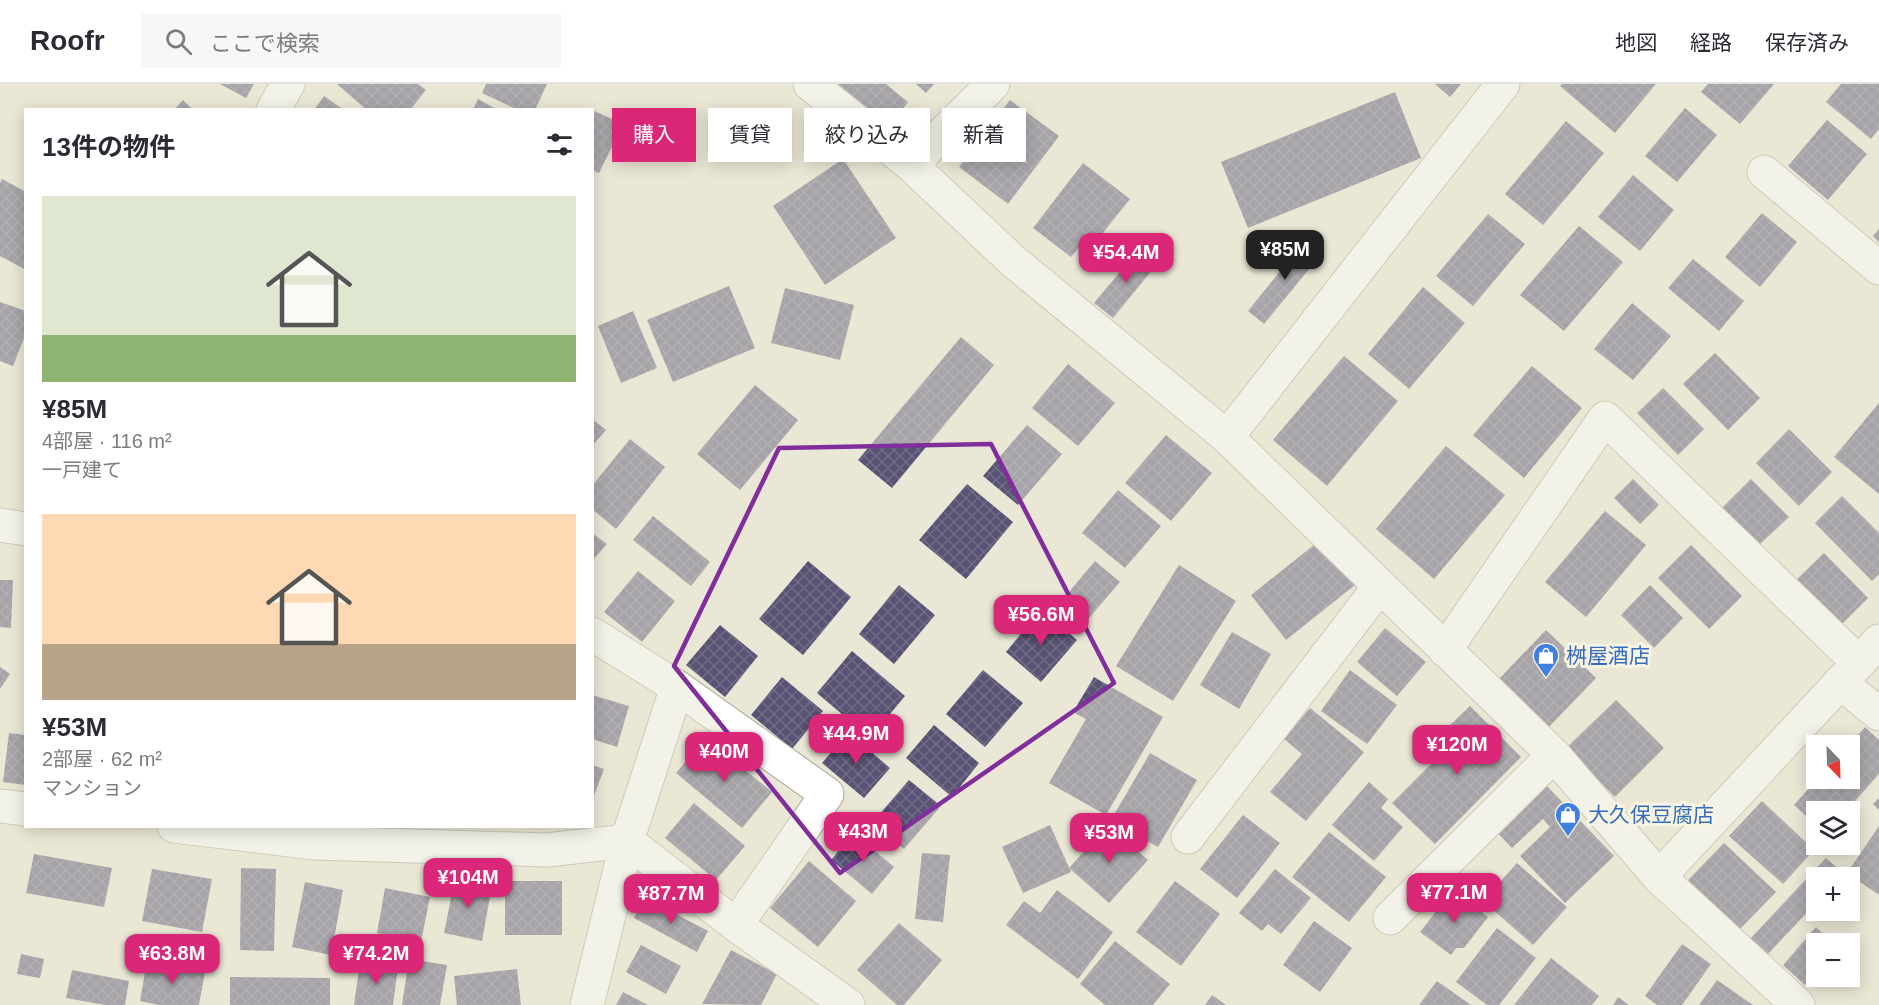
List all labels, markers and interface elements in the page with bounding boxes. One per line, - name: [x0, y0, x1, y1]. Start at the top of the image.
- search box: [141, 14, 561, 68]
- text: Roofr: [30, 25, 105, 56]
- icon: search: [162, 25, 195, 58]
- text: ここで検索: [210, 31, 320, 56]
- text: 地図: [1615, 31, 1657, 54]
- text: 経路: [1690, 31, 1732, 54]
- text: 保存済み: [1765, 31, 1849, 54]
- chip: 購入: [612, 108, 696, 162]
- chip: 賃貸: [708, 108, 792, 162]
- chip: 絞り込み: [804, 108, 930, 162]
- chip: 新着: [942, 108, 1026, 162]
- icon: filters: [543, 128, 576, 161]
- text: 13件の物件: [42, 132, 175, 162]
- pin: ¥85M: [1249, 230, 1321, 281]
- pin: ¥54.4M: [1077, 233, 1175, 284]
- icon: home: [255, 235, 363, 343]
- text: ¥85M: [1260, 238, 1310, 260]
- text: ¥54.4M: [1093, 241, 1159, 263]
- text: ¥85M: [42, 394, 107, 424]
- text: 4部屋 · 116 m²: [42, 430, 172, 452]
- text: 一戸建て: [42, 459, 122, 481]
- icon: home: [255, 553, 363, 661]
- pin: ¥56.6M: [992, 595, 1090, 646]
- text: ¥56.6M: [1008, 603, 1074, 625]
- shop icon: 桝屋酒店: [1531, 641, 1561, 679]
- place label: 桝屋酒店: [1566, 644, 1650, 667]
- text: ¥53M: [42, 712, 107, 742]
- pin: ¥44.9M: [807, 714, 905, 765]
- text: ¥44.9M: [823, 722, 889, 744]
- pin: ¥120M: [1415, 725, 1499, 776]
- pin: ¥40M: [688, 732, 760, 783]
- text: ¥120M: [1426, 733, 1488, 755]
- north arrow: [1806, 735, 1860, 789]
- map controls: [1806, 735, 1860, 987]
- text: ¥40M: [699, 740, 749, 762]
- text: 2部屋 · 62 m²: [42, 748, 162, 770]
- text: マンション: [42, 777, 142, 799]
- shop icon: 大久保豆腐店: [1553, 800, 1583, 838]
- button: layers: [1806, 801, 1860, 855]
- place label: 大久保豆腐店: [1588, 803, 1714, 826]
- pin: ¥43M: [827, 812, 899, 863]
- pin: ¥53M: [1073, 813, 1145, 864]
- text: ¥43M: [838, 820, 888, 842]
- text: ¥53M: [1084, 821, 1134, 843]
- pin: ¥104M: [426, 858, 510, 909]
- text: ¥104M: [437, 866, 499, 888]
- button: +: [1806, 867, 1860, 921]
- pin: ¥77.1M: [1405, 873, 1503, 924]
- pin: ¥87.7M: [622, 874, 720, 925]
- text: ¥77.1M: [1421, 881, 1487, 903]
- text: ¥87.7M: [638, 882, 704, 904]
- button: −: [1806, 933, 1860, 987]
- pin: ¥63.8M: [123, 934, 221, 985]
- pin: ¥74.2M: [327, 934, 425, 985]
- text: ¥63.8M: [139, 942, 205, 964]
- text: ¥74.2M: [343, 942, 409, 964]

